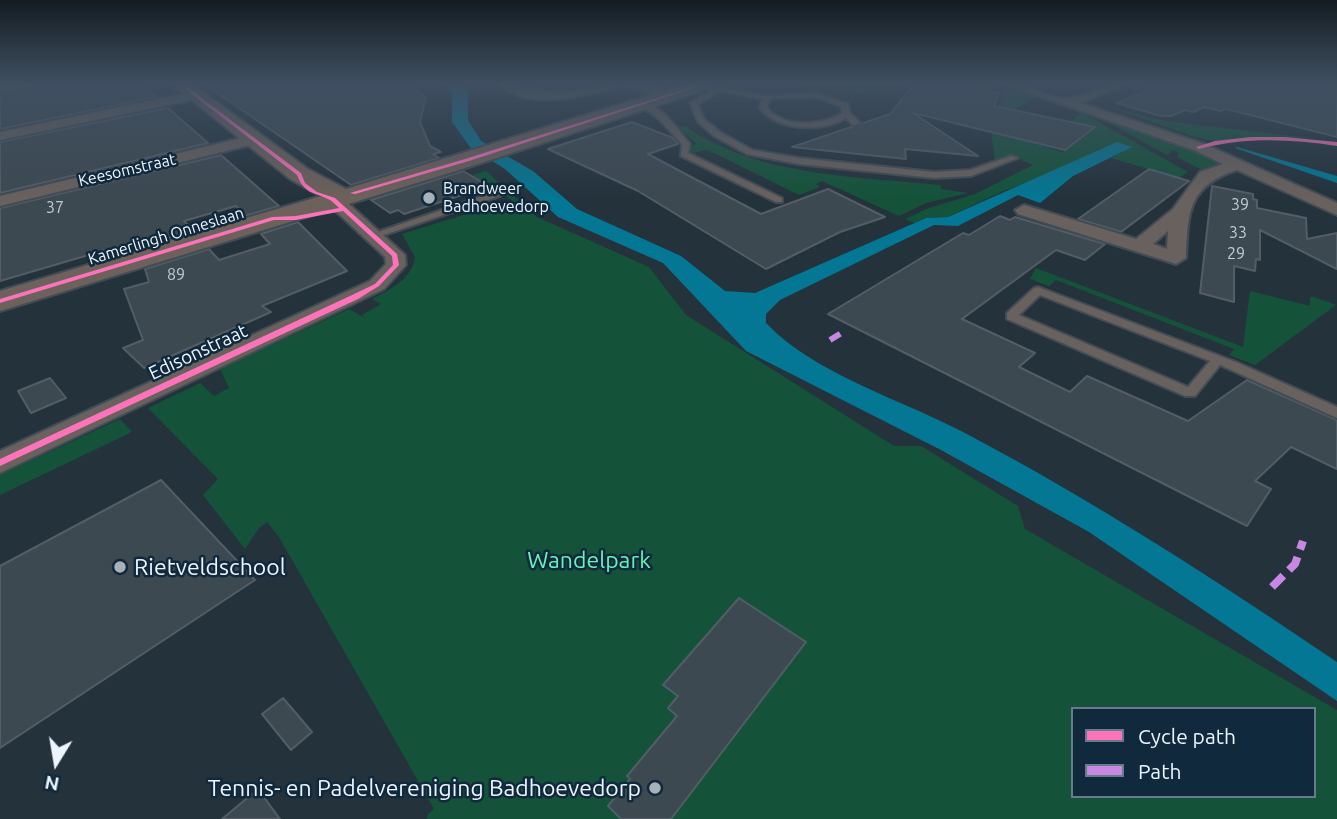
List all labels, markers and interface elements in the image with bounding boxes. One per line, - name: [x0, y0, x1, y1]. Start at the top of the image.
- street label: Keesomstraat: [76, 149, 178, 191]
- place label: Brandweer Badhoevedorp: [443, 179, 549, 217]
- marker: Brandweer Badhoevedorp: [421, 190, 437, 206]
- house number: 39: [1231, 195, 1249, 215]
- house number: 37: [46, 198, 64, 218]
- street label: Kamerlingh Onneslaan: [86, 203, 246, 269]
- house number: 33: [1229, 223, 1247, 243]
- house number: 29: [1227, 244, 1245, 264]
- house number: 89: [167, 265, 185, 285]
- street label: Edisonstraat: [145, 319, 251, 385]
- park label: Wandelpark: [527, 546, 651, 574]
- place label: Rietveldschool: [134, 553, 286, 581]
- marker: Rietveldschool: [112, 559, 128, 575]
- legend: [1071, 707, 1316, 798]
- text: Cycle path: [1138, 724, 1236, 748]
- north arrow: [21, 728, 91, 798]
- text: Path: [1138, 759, 1181, 783]
- text: N: [43, 771, 61, 796]
- place label: Tennis- en Padelvereniging Badhoevedorp: [208, 774, 641, 802]
- marker: Tennis- en Padelvereniging Badhoevedorp: [647, 780, 663, 796]

